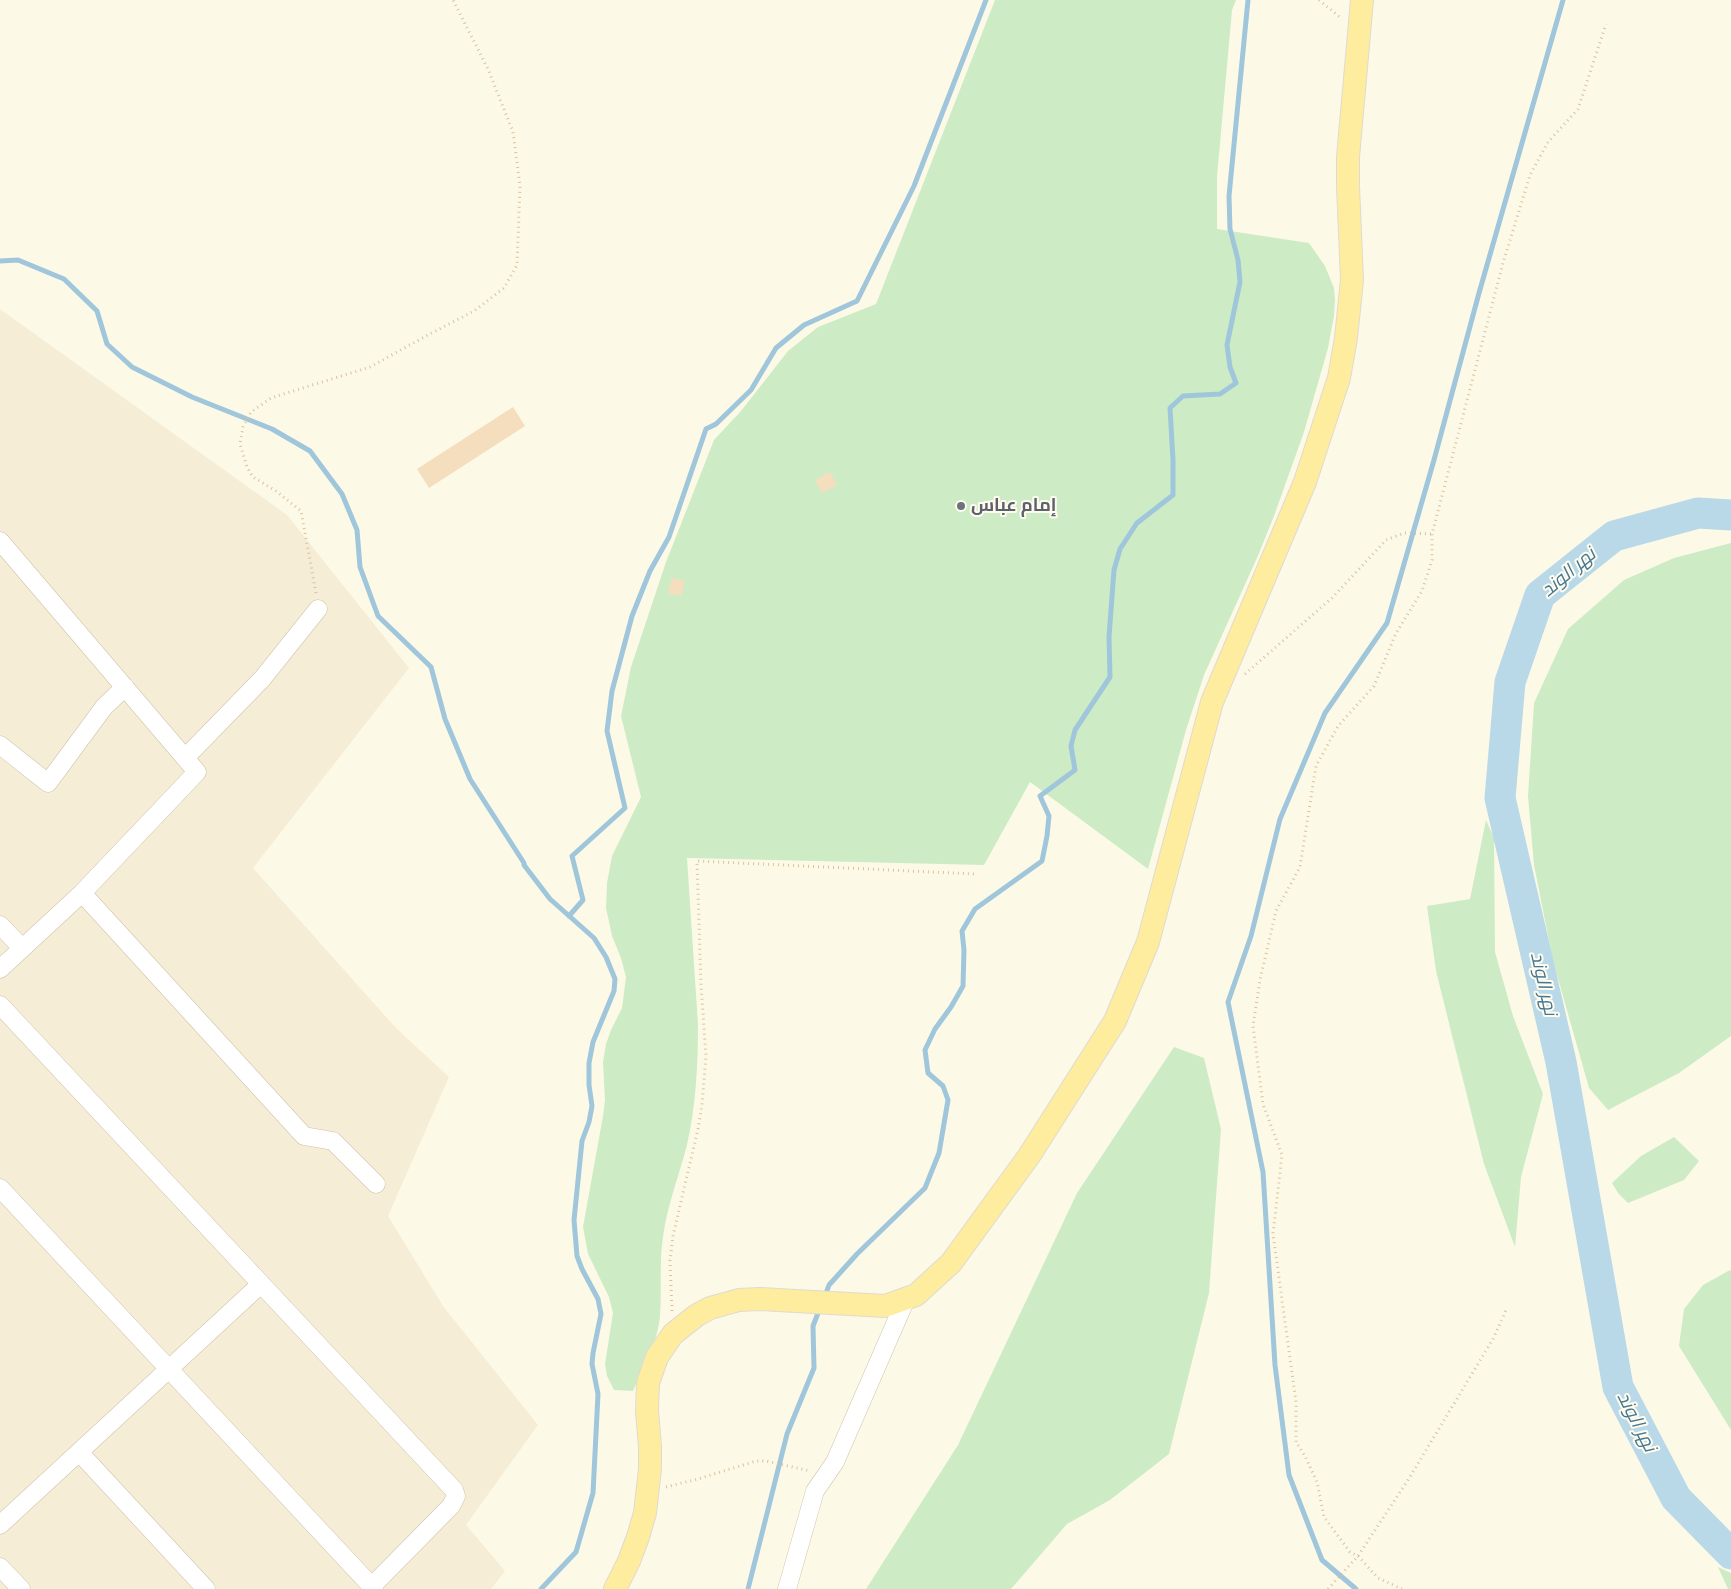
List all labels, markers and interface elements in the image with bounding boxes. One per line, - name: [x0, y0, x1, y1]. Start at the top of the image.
- place label: إمام عباس: [971, 495, 1056, 517]
- marker: إمام عباس: [955, 500, 967, 512]
- water label: نهر الوند: [1537, 544, 1601, 602]
- water label: نهر الوند: [1525, 950, 1561, 1018]
- water label: نهر الوند: [1611, 1388, 1661, 1456]

